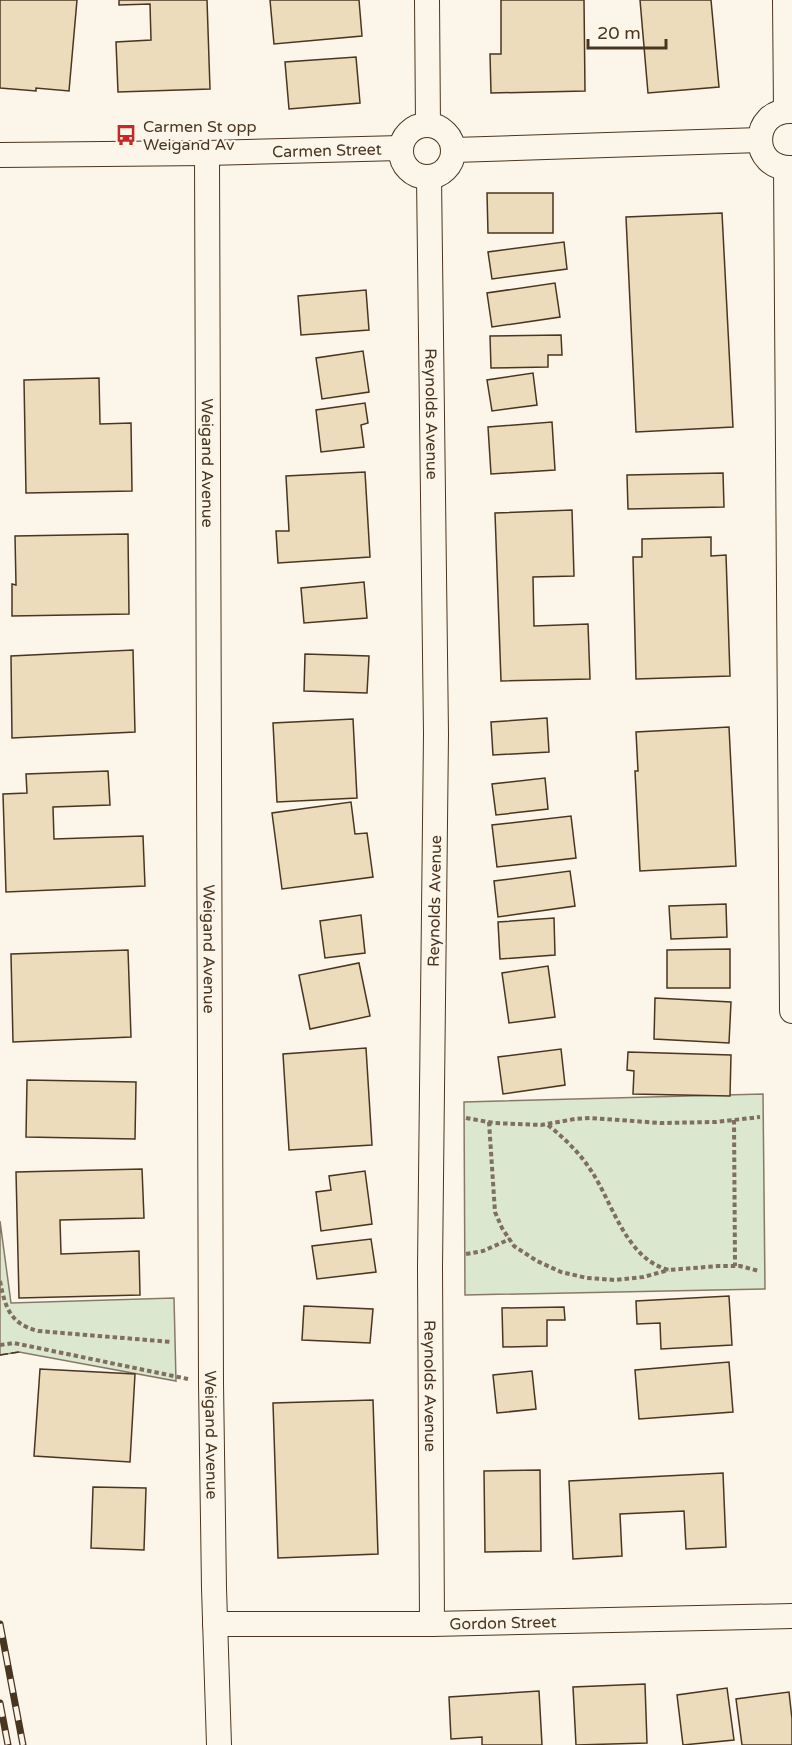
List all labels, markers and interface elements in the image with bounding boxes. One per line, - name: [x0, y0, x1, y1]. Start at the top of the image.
- scale bar: [588, 12, 666, 50]
- text: 20 m: [597, 22, 641, 44]
- place label: Carmen St opp Weigand Av: [143, 117, 257, 155]
- bus stop icon: Carmen St opp Weigand Av: [114, 123, 138, 147]
- street label: Carmen Street: [272, 139, 382, 162]
- street label: Reynolds Avenue: [420, 348, 442, 480]
- street label: Weigand Avenue: [197, 398, 217, 528]
- street label: Reynolds Avenue: [424, 835, 446, 967]
- street label: Weigand Avenue: [198, 884, 219, 1014]
- street label: Reynolds Avenue: [419, 1320, 440, 1452]
- street label: Weigand Avenue: [200, 1370, 222, 1500]
- street label: Gordon Street: [449, 1612, 557, 1635]

